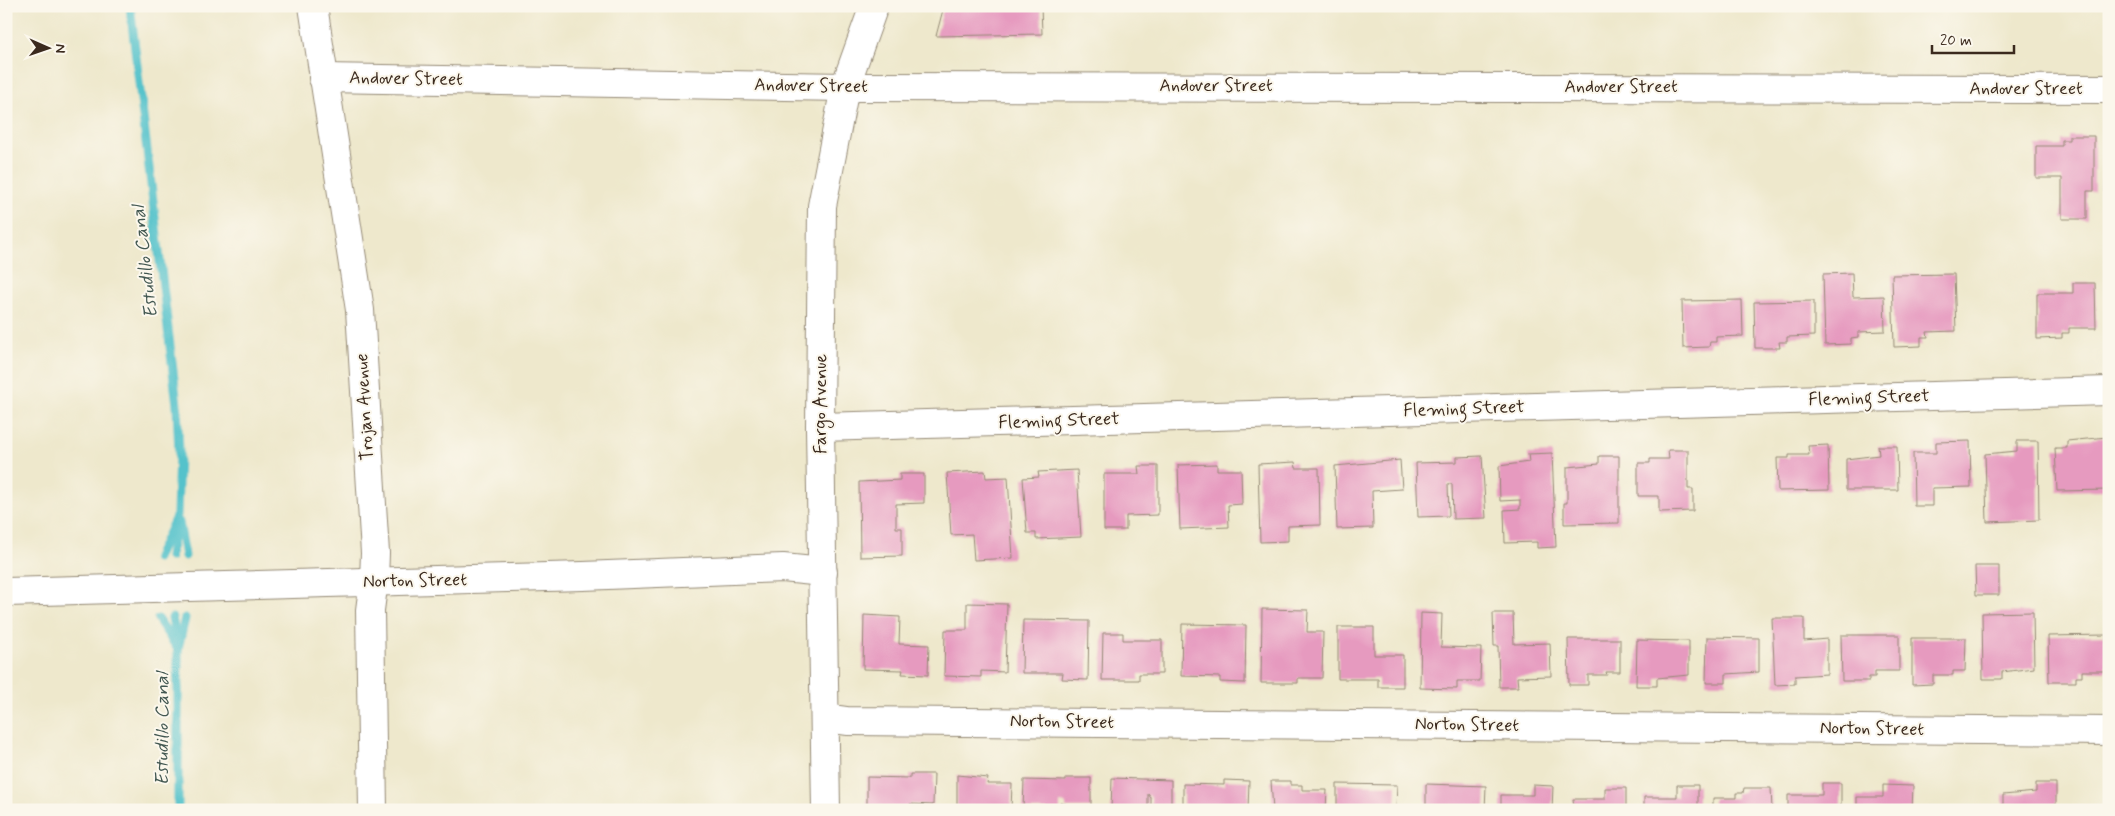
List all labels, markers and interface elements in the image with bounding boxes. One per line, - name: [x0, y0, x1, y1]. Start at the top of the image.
- north arrow: [22, 22, 72, 72]
- scale bar: [1932, 22, 2015, 54]
- text: 20 m: [1940, 31, 1972, 51]
- text: N: [51, 43, 69, 53]
- street label: Andover Street: [349, 66, 463, 92]
- street label: Andover Street: [754, 73, 868, 99]
- street label: Andover Street: [1159, 74, 1273, 98]
- street label: Andover Street: [1564, 75, 1678, 99]
- street label: Andover Street: [1969, 77, 2083, 101]
- water label: Estudillo Canal: [125, 201, 164, 320]
- street label: Trojan Avenue: [350, 353, 380, 461]
- street label: Fargo Avenue: [809, 354, 834, 454]
- street label: Fleming Street: [1808, 384, 1930, 414]
- street label: Fleming Street: [1403, 395, 1525, 425]
- street label: Fleming Street: [998, 407, 1120, 437]
- street label: Norton Street: [363, 568, 468, 594]
- water label: Estudillo Canal: [150, 669, 175, 786]
- street label: Norton Street: [1010, 709, 1115, 735]
- street label: Norton Street: [1415, 712, 1520, 738]
- street label: Norton Street: [1820, 716, 1925, 742]

